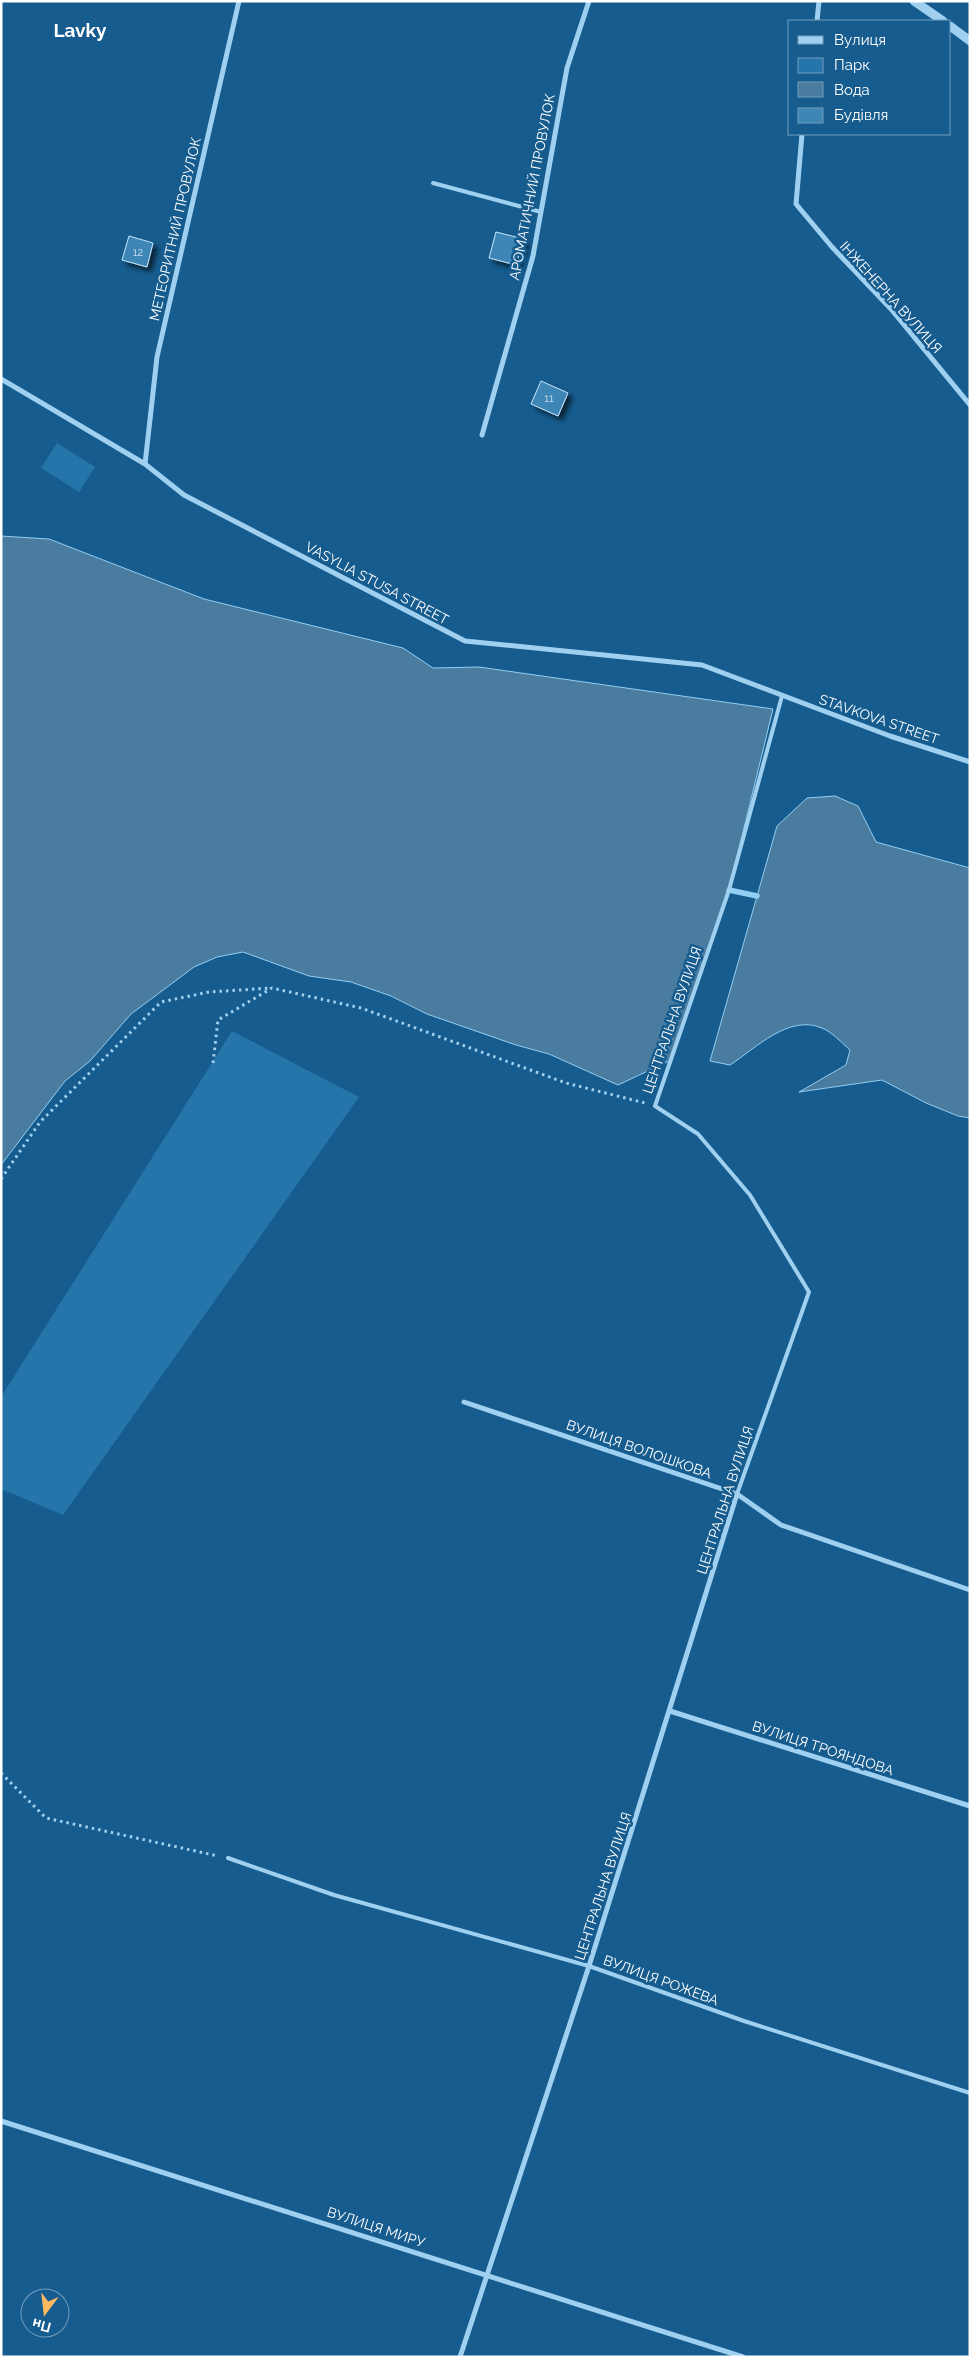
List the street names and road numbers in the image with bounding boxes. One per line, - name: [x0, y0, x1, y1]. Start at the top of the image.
- street label: АРОМАТИЧНИЙ ПРОВУЛОК: [505, 92, 558, 282]
- street label: МЕТЕОРИТНИЙ ПРОВУЛОК: [145, 135, 204, 322]
- street label: ІНЖЕНЕРНА ВУЛИЦЯ: [837, 238, 945, 356]
- street label: VASYLIA STUSA STREET: [303, 538, 452, 628]
- street label: STAVKOVA STREET: [817, 691, 942, 747]
- street label: ЦЕНТРАЛЬНА ВУЛИЦЯ: [639, 944, 705, 1096]
- street label: ВУЛИЦЯ ВОЛОШКОВА: [564, 1417, 714, 1482]
- street label: ЦЕНТРАЛЬНА ВУЛИЦЯ: [693, 1424, 757, 1576]
- street label: ВУЛИЦЯ ТРОЯНДОВА: [750, 1718, 896, 1779]
- street label: ЦЕНТРАЛЬНА ВУЛИЦЯ: [571, 1810, 635, 1962]
- street label: ВУЛИЦЯ РОЖЕВА: [601, 1952, 721, 2008]
- street label: ВУЛИЦЯ МИРУ: [325, 2204, 427, 2250]

